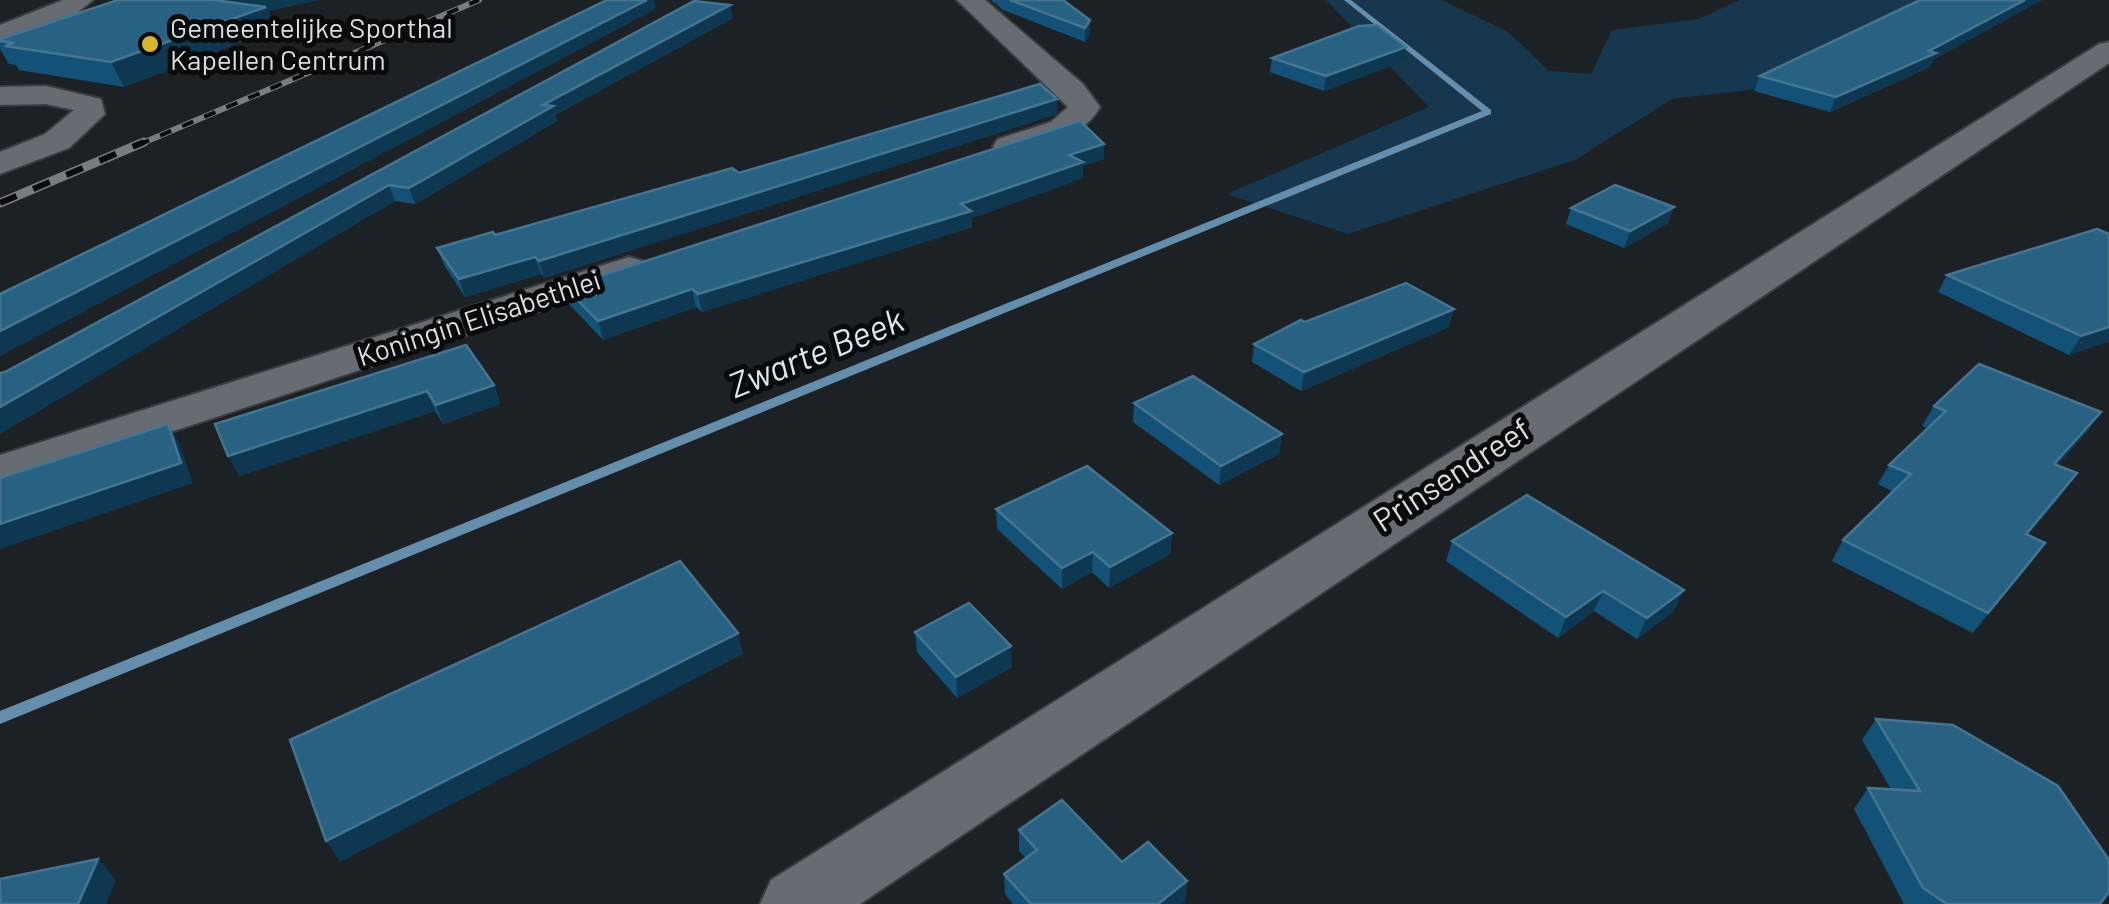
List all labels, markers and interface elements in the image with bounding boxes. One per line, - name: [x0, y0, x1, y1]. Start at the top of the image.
- place label: Gemeentelijke Sporthal Kapellen Centrum: [170, 10, 453, 76]
- marker: Gemeentelijke Sporthal Kapellen Centrum: [139, 33, 161, 55]
- street label: Koningin Elisabethlei: [353, 262, 605, 372]
- water label: Zwarte Beek: [722, 297, 909, 405]
- street label: Prinsendreef: [1365, 408, 1537, 538]

